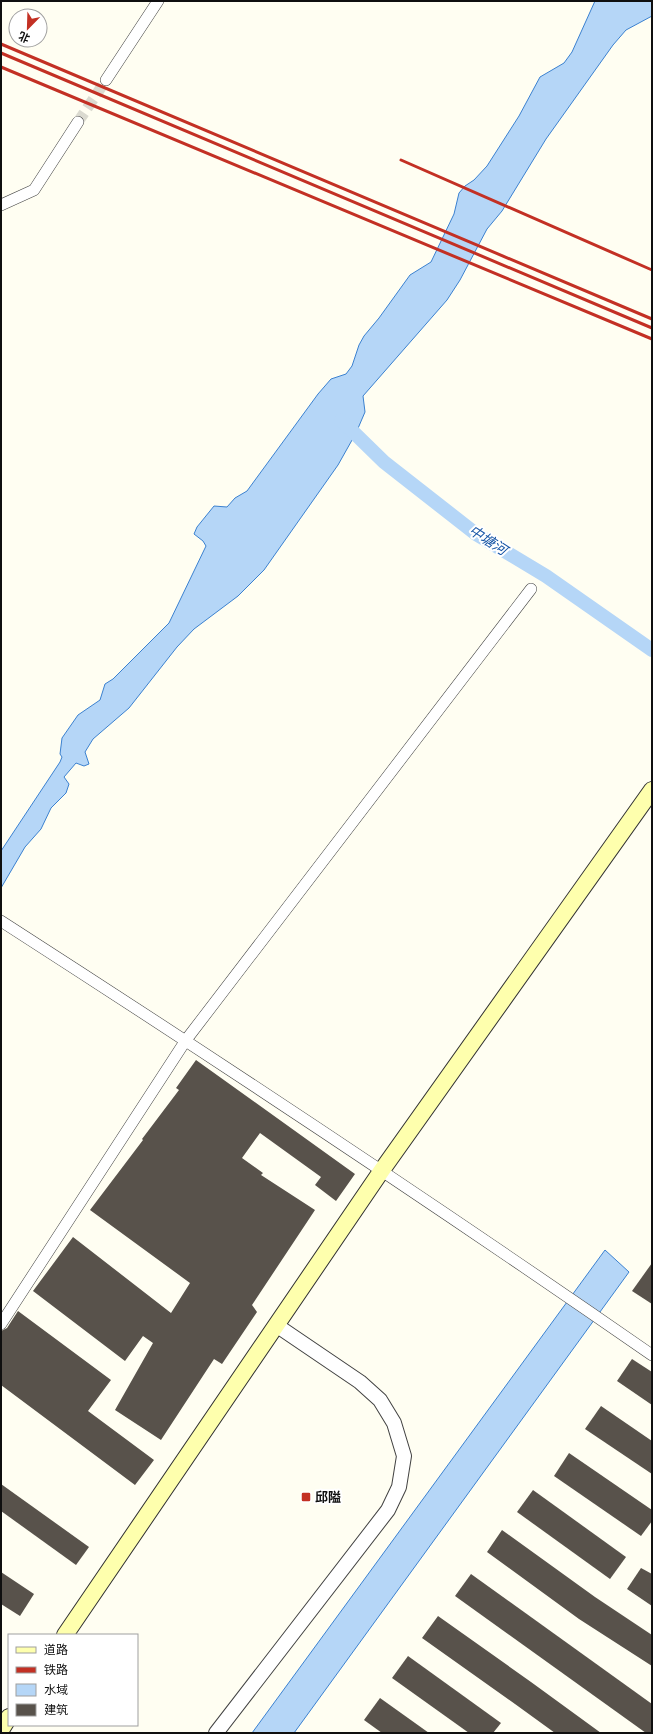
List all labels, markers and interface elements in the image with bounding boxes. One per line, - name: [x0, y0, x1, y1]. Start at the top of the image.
- north arrow: [8, 8, 48, 48]
- text: 北: [16, 29, 32, 46]
- water label: 中塘河: [465, 521, 513, 561]
- place label: 邱隘: [315, 1489, 341, 1506]
- marker: 邱隘: [300, 1491, 312, 1503]
- legend: [8, 1634, 138, 1726]
- text: 道路: [44, 1642, 68, 1657]
- text: 铁路: [44, 1662, 68, 1677]
- text: 水域: [44, 1682, 68, 1697]
- text: 建筑: [44, 1702, 68, 1717]

